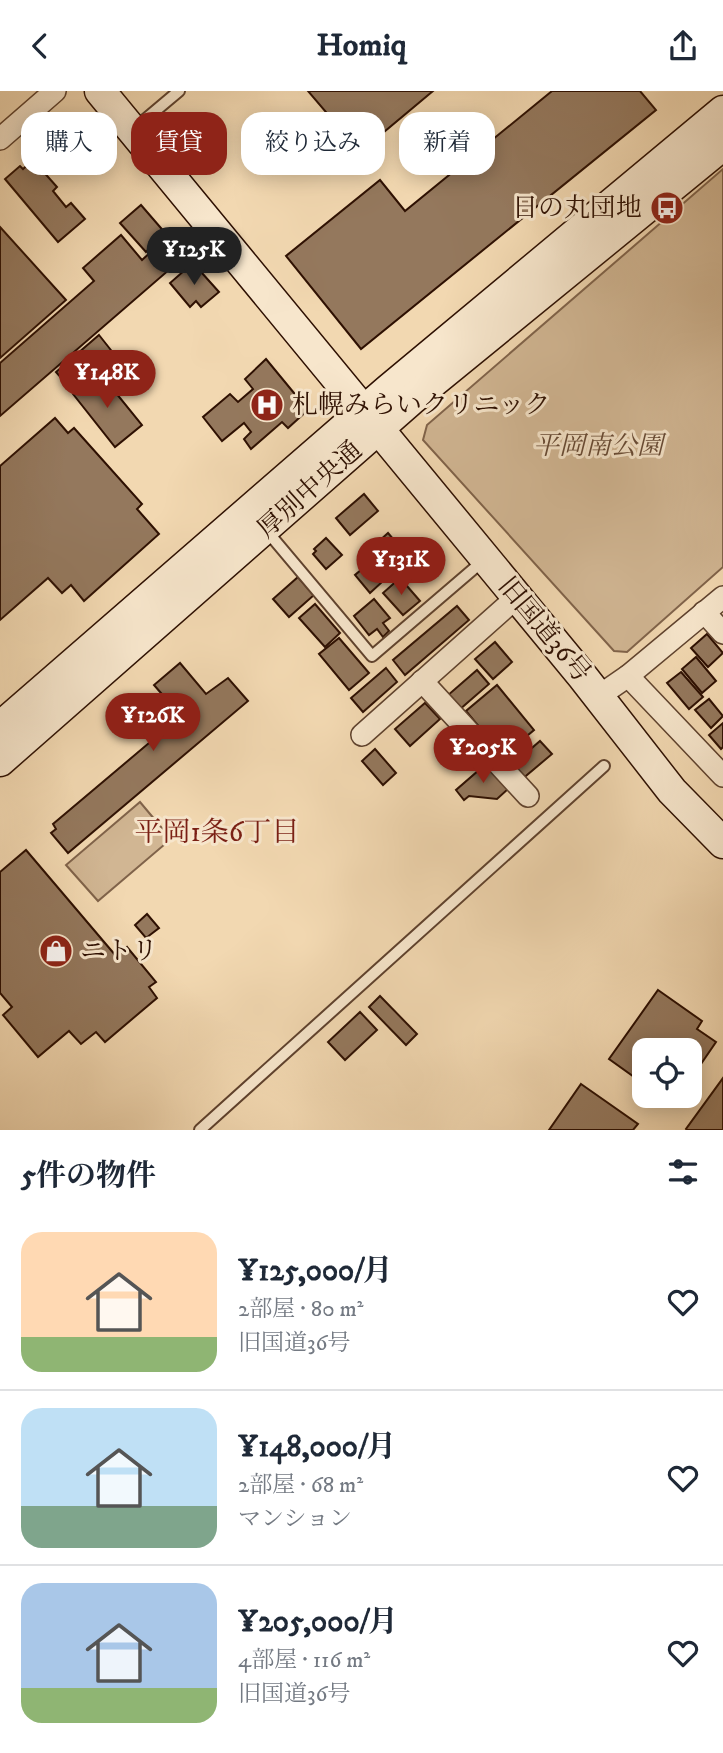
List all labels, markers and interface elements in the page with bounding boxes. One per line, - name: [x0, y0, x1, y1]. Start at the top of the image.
- text: Homiq: [316, 26, 407, 66]
- icon: back: [21, 27, 59, 65]
- icon: share: [664, 27, 702, 65]
- chip: 購入: [21, 112, 117, 175]
- chip: 賃貸: [131, 112, 227, 175]
- chip: 絞り込み: [241, 112, 385, 175]
- chip: 新着: [399, 112, 495, 175]
- bus stop icon: 日の丸団地: [648, 189, 686, 227]
- place label: 日の丸団地: [512, 192, 642, 225]
- pin: ¥125K: [145, 227, 243, 287]
- text: ¥125K: [163, 235, 225, 264]
- pin: ¥148K: [58, 351, 156, 410]
- text: ¥148K: [75, 358, 139, 387]
- hospital icon: 札幌みらいクリニック: [248, 386, 286, 424]
- place label: 札幌みらいクリニック: [292, 389, 550, 422]
- park label: 平岡南公園: [533, 430, 667, 463]
- street label: 厚別中央通: [251, 434, 369, 546]
- pin: ¥131K: [352, 538, 450, 597]
- text: ¥131K: [372, 545, 430, 574]
- street label: 旧国道36号: [490, 571, 598, 689]
- pin: ¥126K: [104, 693, 202, 753]
- text: ¥126K: [121, 701, 185, 730]
- pin: ¥205K: [434, 725, 532, 785]
- text: ¥205K: [450, 733, 516, 762]
- district label: 平岡1条6丁目: [135, 815, 299, 850]
- shop icon: ニトリ: [37, 932, 75, 970]
- place label: ニトリ: [80, 935, 158, 968]
- map controls: [632, 1038, 702, 1108]
- button: locate: [632, 1038, 702, 1108]
- icon: filters: [664, 1153, 702, 1191]
- text: 5件の物件: [21, 1158, 156, 1195]
- text: ¥125,000/月: [238, 1253, 392, 1290]
- icon: home: [77, 1260, 161, 1344]
- icon: heart: [664, 1283, 702, 1321]
- text: 2部屋 · 80 m²: [238, 1295, 364, 1324]
- text: 旧国道36号: [238, 1329, 351, 1358]
- text: ¥148,000/月: [238, 1429, 396, 1466]
- icon: home: [77, 1436, 161, 1520]
- icon: heart: [664, 1459, 702, 1497]
- text: 2部屋 · 68 m²: [238, 1471, 363, 1500]
- text: マンション: [238, 1505, 352, 1534]
- text: ¥205,000/月: [238, 1604, 398, 1641]
- icon: home: [77, 1611, 161, 1695]
- icon: heart: [664, 1634, 702, 1672]
- text: 4部屋 · 116 m²: [238, 1646, 370, 1675]
- text: 旧国道36号: [238, 1680, 351, 1709]

